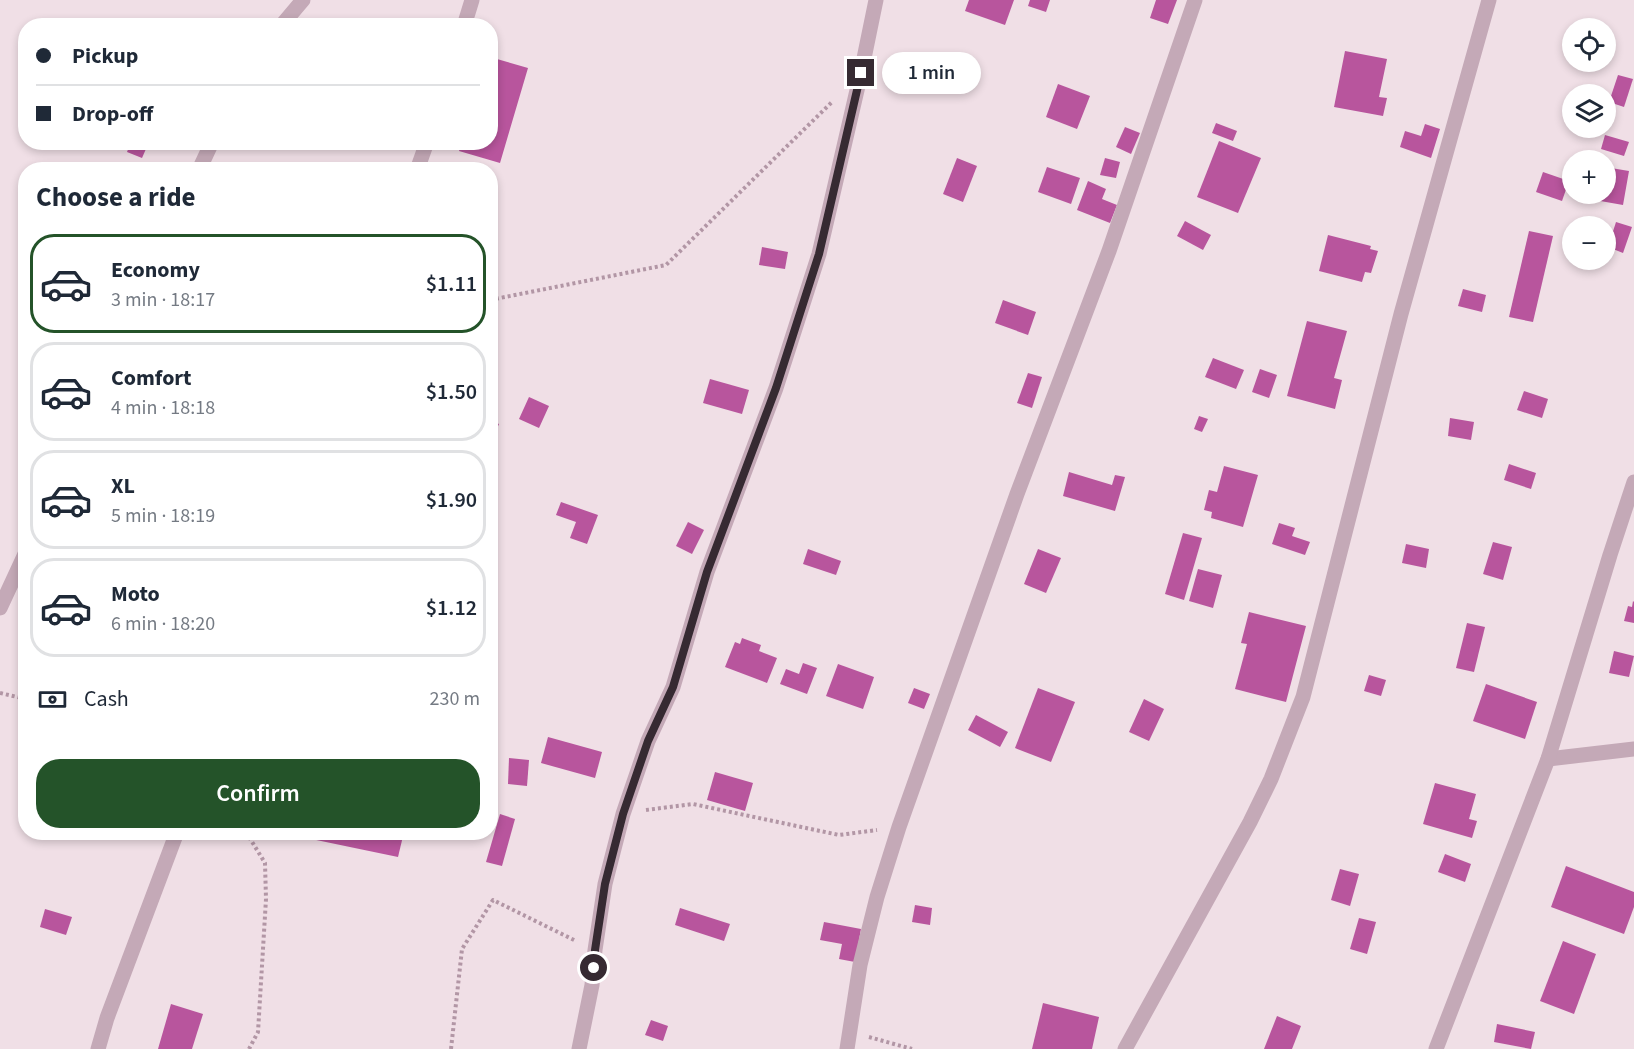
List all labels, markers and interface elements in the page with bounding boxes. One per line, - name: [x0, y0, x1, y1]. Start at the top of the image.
- map controls: [1562, 18, 1616, 270]
- button: locate: [1562, 18, 1616, 72]
- text: Pickup: [72, 40, 138, 72]
- callout: 1 min: [882, 52, 981, 94]
- route end: [847, 59, 874, 86]
- text: 1 min: [908, 59, 955, 87]
- button: layers: [1562, 84, 1616, 138]
- text: Drop-off: [72, 98, 153, 130]
- button: +: [1562, 150, 1616, 204]
- text: Choose a ride: [36, 178, 196, 217]
- button: −: [1562, 216, 1616, 270]
- text: Economy: [111, 254, 200, 286]
- icon: car: [39, 257, 93, 311]
- text: $1.11: [426, 268, 477, 300]
- text: 3 min · 18:17: [111, 286, 215, 314]
- text: Comfort: [111, 362, 192, 394]
- icon: car: [39, 365, 93, 419]
- text: $1.50: [426, 376, 477, 408]
- text: 4 min · 18:18: [111, 394, 215, 422]
- text: XL: [111, 470, 135, 502]
- icon: car: [39, 473, 93, 527]
- text: $1.90: [426, 484, 477, 516]
- text: 5 min · 18:19: [111, 502, 215, 530]
- text: Moto: [111, 578, 160, 610]
- icon: car: [39, 581, 93, 635]
- text: $1.12: [426, 592, 477, 624]
- text: 6 min · 18:20: [111, 610, 215, 638]
- icon: cash: [36, 683, 69, 716]
- text: Cash: [84, 683, 129, 715]
- text: 230 m: [430, 685, 480, 713]
- button: Confirm: [36, 759, 480, 828]
- route start: [580, 954, 607, 981]

